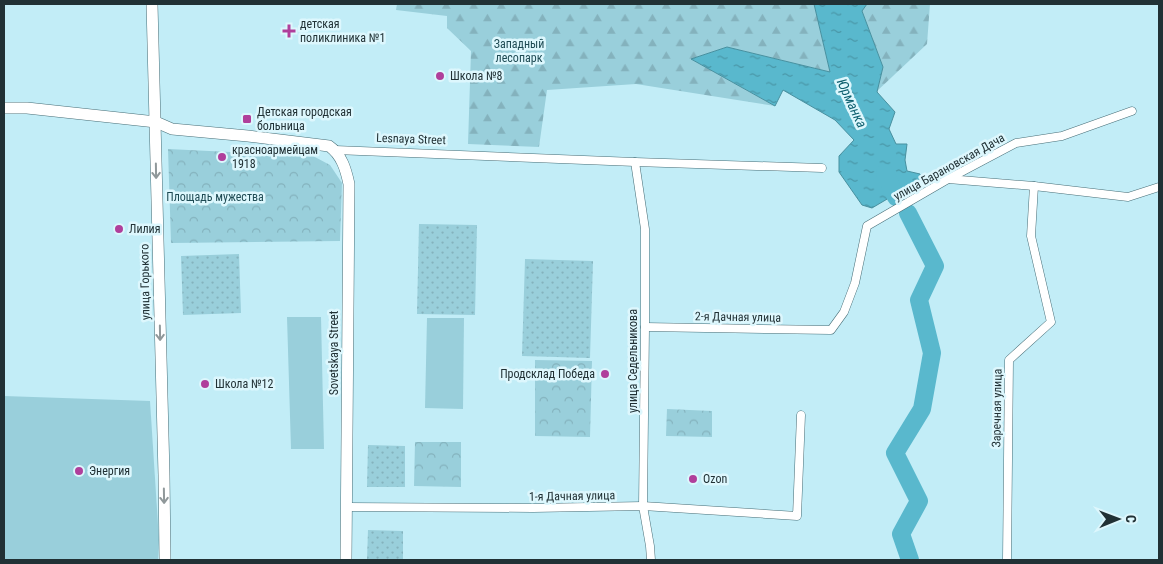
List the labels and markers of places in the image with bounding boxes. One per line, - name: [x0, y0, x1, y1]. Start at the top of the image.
- place label: детская поликлиника №1: [300, 17, 385, 45]
- marker: детская поликлиника №1: [282, 24, 296, 38]
- place label: Школа №8: [450, 69, 503, 83]
- marker: Школа №8: [434, 70, 446, 82]
- place label: Детская городская больница: [257, 105, 352, 133]
- marker: Детская городская больница: [241, 113, 253, 125]
- place label: красноармейцам 1918: [232, 143, 318, 171]
- marker: красноармейцам 1918: [216, 151, 228, 163]
- place label: Лилия: [129, 222, 161, 236]
- marker: Лилия: [113, 223, 125, 235]
- place label: Продсклад Победа: [500, 367, 595, 381]
- marker: Продсклад Победа: [599, 368, 611, 380]
- place label: Школа №12: [215, 377, 274, 391]
- marker: Школа №12: [199, 378, 211, 390]
- place label: Энергия: [89, 464, 130, 478]
- marker: Энергия: [73, 465, 85, 477]
- place label: Ozon: [703, 472, 727, 486]
- marker: Ozon: [687, 473, 699, 485]

